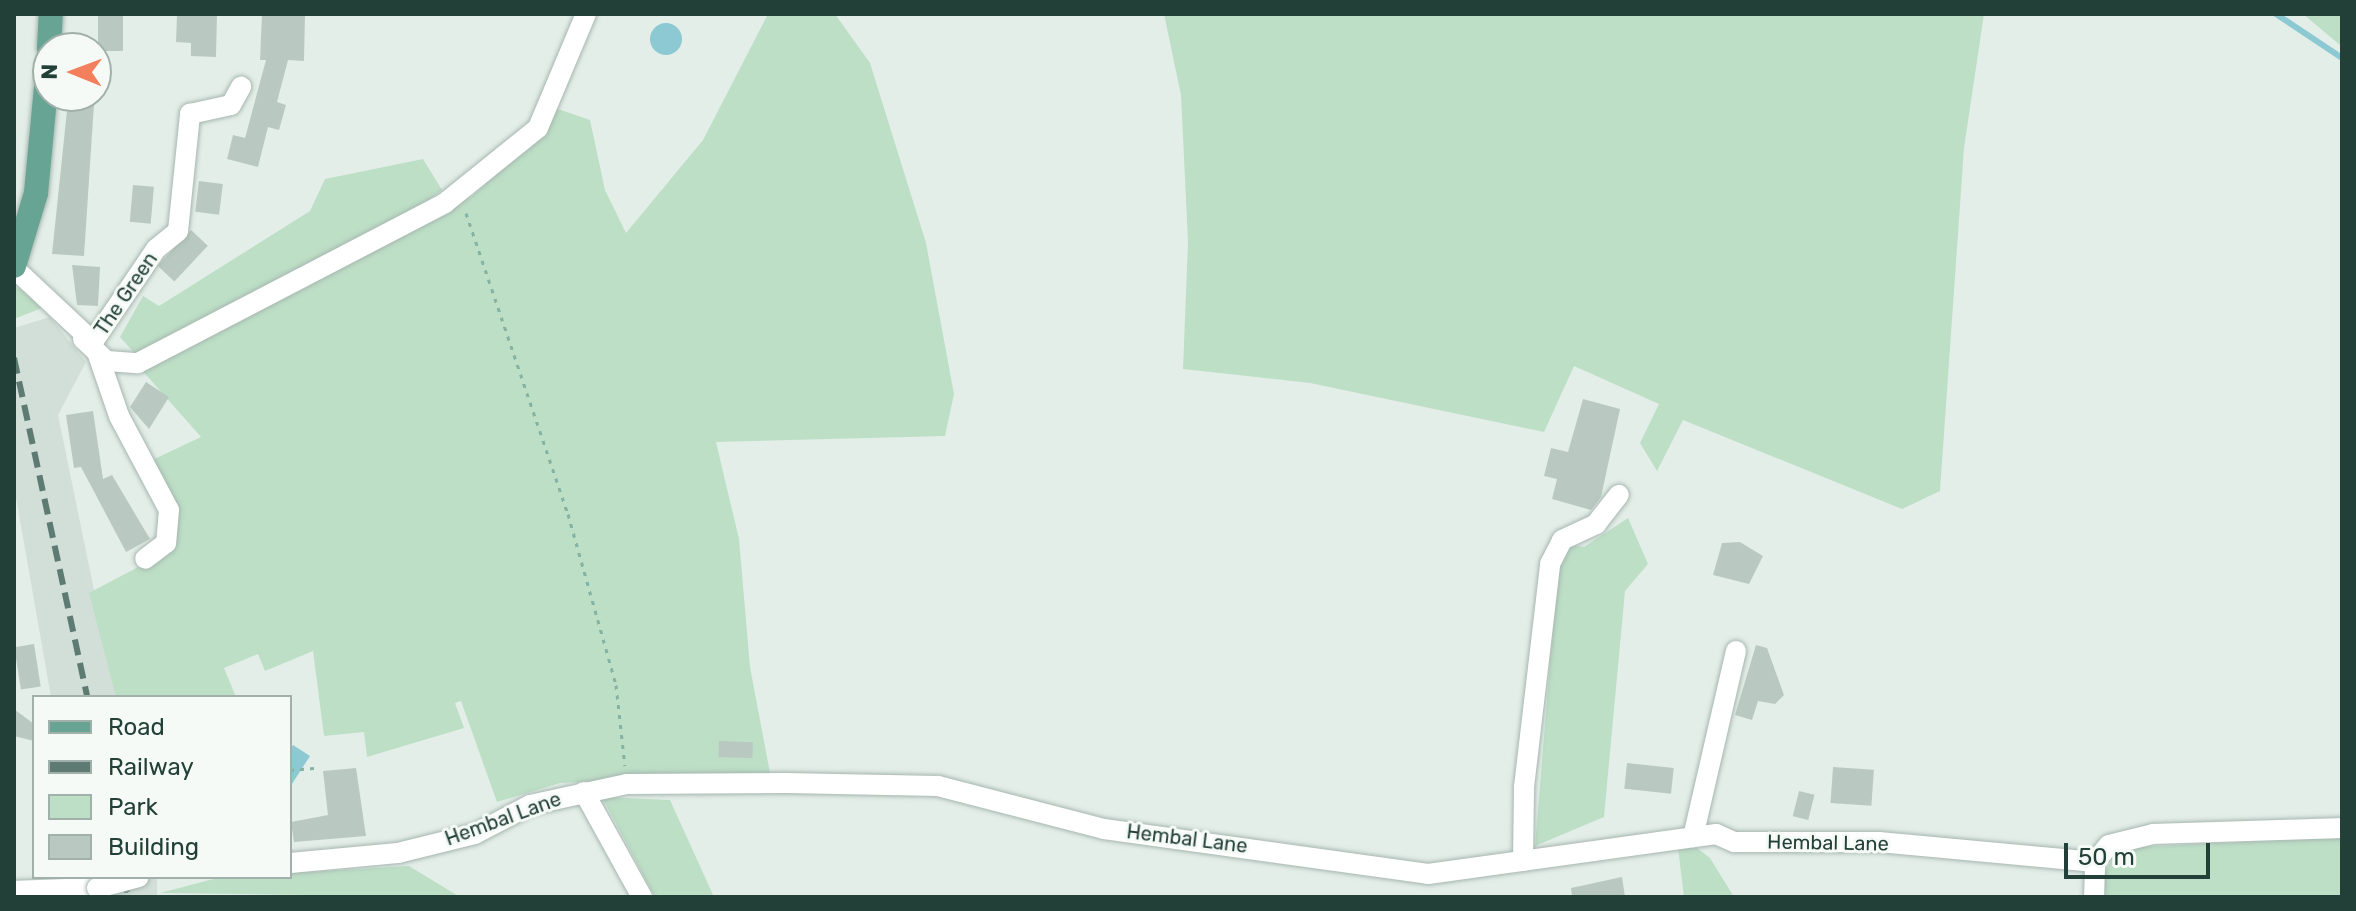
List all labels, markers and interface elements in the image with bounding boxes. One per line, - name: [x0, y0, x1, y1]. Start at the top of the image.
- north arrow: [32, 32, 112, 112]
- text: N: [36, 63, 63, 80]
- street label: The Green: [89, 248, 163, 340]
- legend: [32, 695, 292, 879]
- text: Road: [108, 713, 165, 741]
- text: Railway: [108, 753, 194, 781]
- street label: Hembal Lane: [442, 787, 564, 851]
- text: Park: [108, 793, 158, 821]
- street label: Hembal Lane: [1125, 820, 1249, 858]
- scale bar: [2068, 827, 2214, 877]
- street label: Hembal Lane: [1767, 830, 1889, 856]
- text: Building: [108, 833, 199, 861]
- text: 50 m: [2078, 843, 2135, 871]

